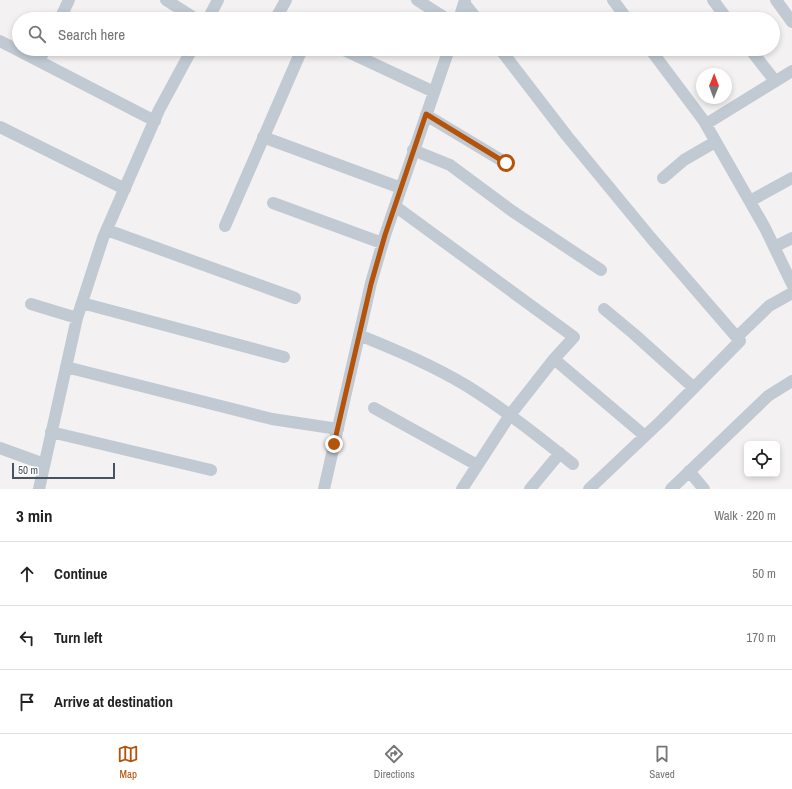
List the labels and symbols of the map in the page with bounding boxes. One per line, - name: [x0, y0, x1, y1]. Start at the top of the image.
- north arrow: [696, 68, 732, 104]
- route start: [497, 154, 515, 172]
- route end: [325, 435, 343, 453]
- scale bar: [12, 461, 115, 480]

